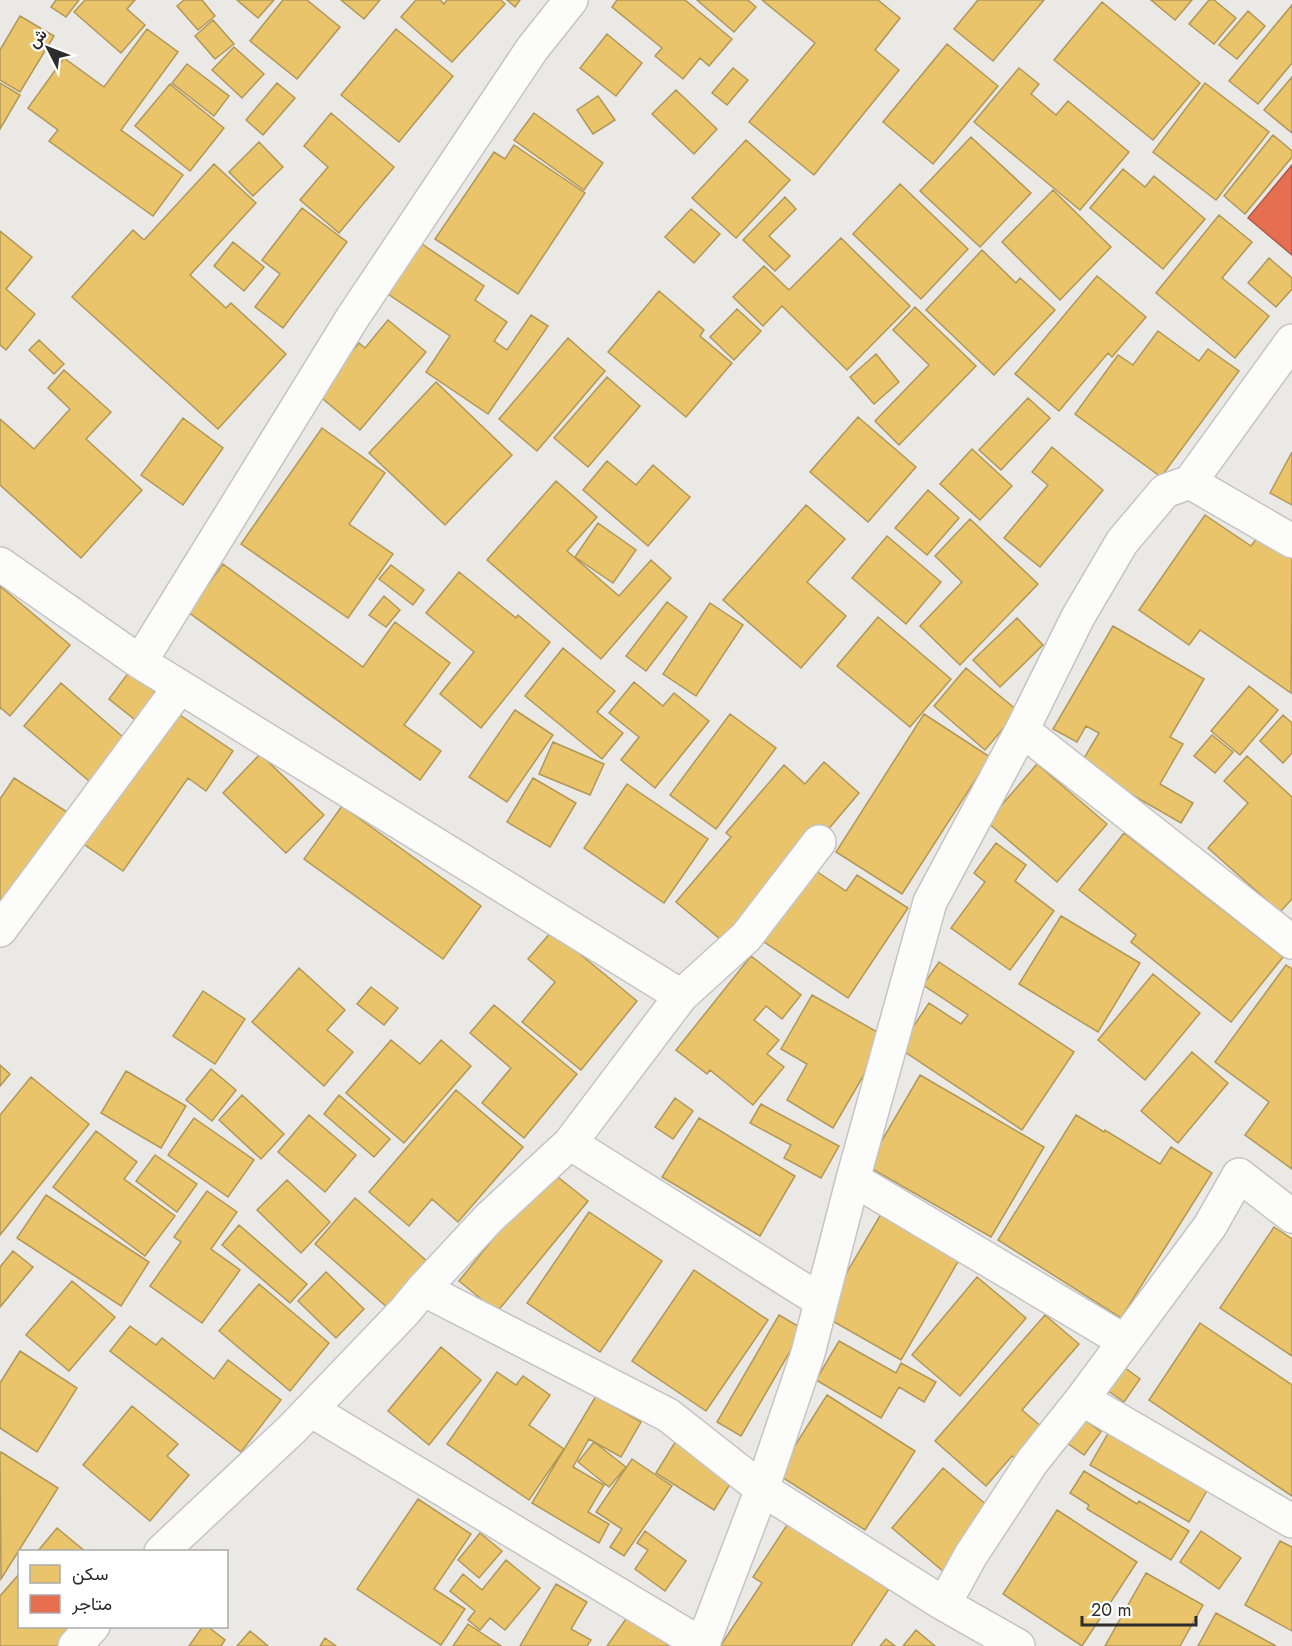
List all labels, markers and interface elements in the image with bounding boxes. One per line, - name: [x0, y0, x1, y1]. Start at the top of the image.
- north arrow: [18, 18, 78, 78]
- text: ش: [22, 23, 52, 53]
- legend: [18, 1550, 228, 1628]
- text: سكن: [72, 1561, 108, 1587]
- scale bar: [1082, 1589, 1196, 1627]
- text: متاجر: [71, 1591, 112, 1617]
- text: 20 m: [1091, 1597, 1131, 1623]

